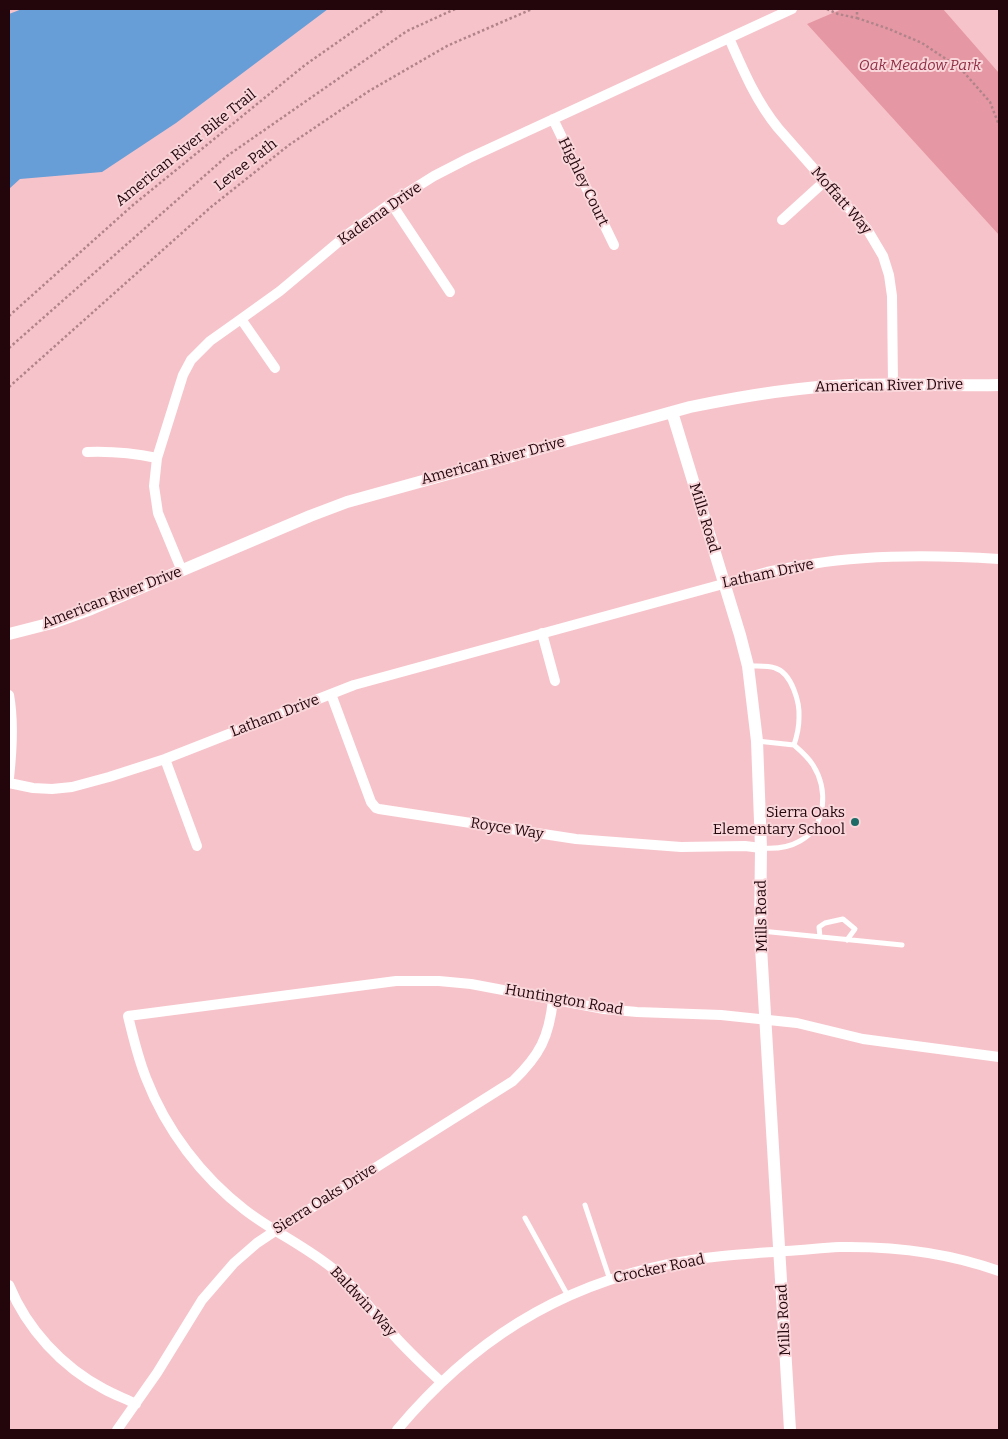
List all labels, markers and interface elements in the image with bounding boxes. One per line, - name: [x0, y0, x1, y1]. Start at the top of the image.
- park label: Oak Meadow Park: [859, 57, 981, 75]
- street label: American River Bike Trail: [112, 86, 260, 210]
- street label: Levee Path: [211, 135, 281, 195]
- street label: Highley Court: [554, 135, 612, 229]
- street label: Moffatt Way: [807, 164, 875, 238]
- street label: Kadema Drive: [335, 179, 425, 249]
- street label: American River Drive: [815, 376, 963, 396]
- street label: American River Drive: [419, 433, 567, 489]
- street label: Mills Road: [685, 481, 723, 555]
- street label: Latham Drive: [720, 555, 816, 593]
- street label: American River Drive: [40, 563, 184, 633]
- street label: Latham Drive: [228, 691, 322, 741]
- place label: Sierra Oaks Elementary School: [713, 804, 845, 839]
- street label: Royce Way: [469, 814, 545, 844]
- marker: Sierra Oaks Elementary School: [849, 816, 861, 828]
- street label: Mills Road: [752, 880, 772, 952]
- street label: Huntington Road: [503, 981, 625, 1019]
- street label: Sierra Oaks Drive: [270, 1160, 380, 1238]
- street label: Crocker Road: [612, 1251, 706, 1287]
- street label: Baldwin Way: [326, 1263, 400, 1341]
- street label: Mills Road: [773, 1284, 795, 1356]

